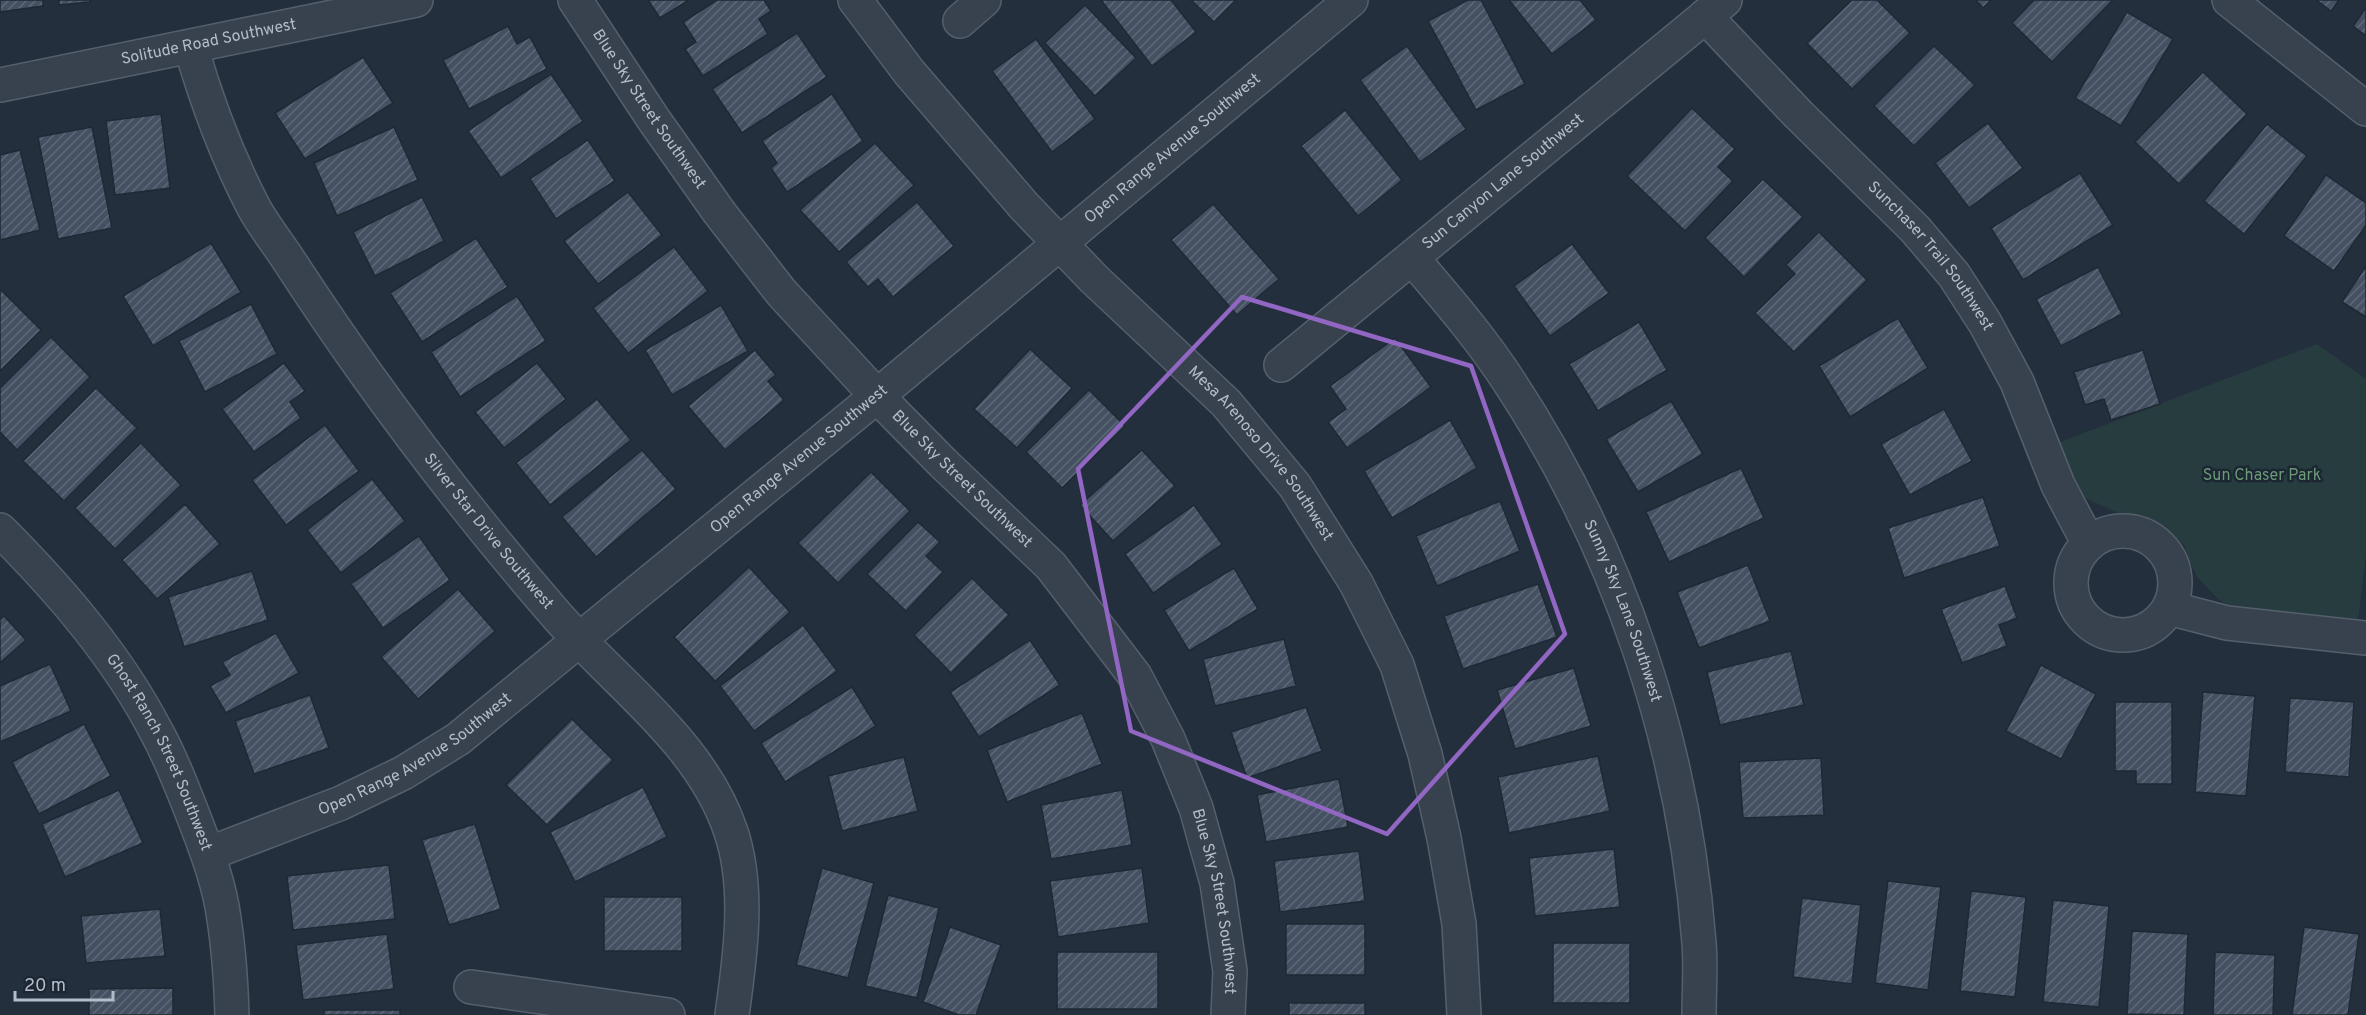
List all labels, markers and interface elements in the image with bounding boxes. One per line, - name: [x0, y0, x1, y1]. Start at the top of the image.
- street label: Solitude Road Southwest: [119, 15, 298, 70]
- street label: Blue Sky Street Southwest: [587, 26, 710, 193]
- street label: Open Range Avenue Southwest: [1081, 69, 1265, 228]
- street label: Sun Canyon Lane Southwest: [1418, 110, 1589, 255]
- street label: Sunchaser Trail Southwest: [1863, 177, 1997, 334]
- street label: Mesa Arenoso Drive Southwest: [1183, 362, 1337, 545]
- street label: Open Range Avenue Southwest: [706, 381, 892, 538]
- street label: Blue Sky Street Southwest: [887, 406, 1036, 553]
- street label: Silver Star Drive Southwest: [419, 450, 557, 614]
- park label: Sun Chaser Park: [2203, 466, 2321, 486]
- street label: Sunny Sky Lane Southwest: [1578, 517, 1665, 705]
- street label: Ghost Ranch Street Southwest: [101, 650, 216, 854]
- street label: Open Range Avenue Southwest: [316, 689, 516, 821]
- street label: Blue Sky Street Southwest: [1187, 806, 1240, 995]
- scale bar: [15, 964, 112, 1002]
- text: 20 m: [24, 975, 66, 998]

